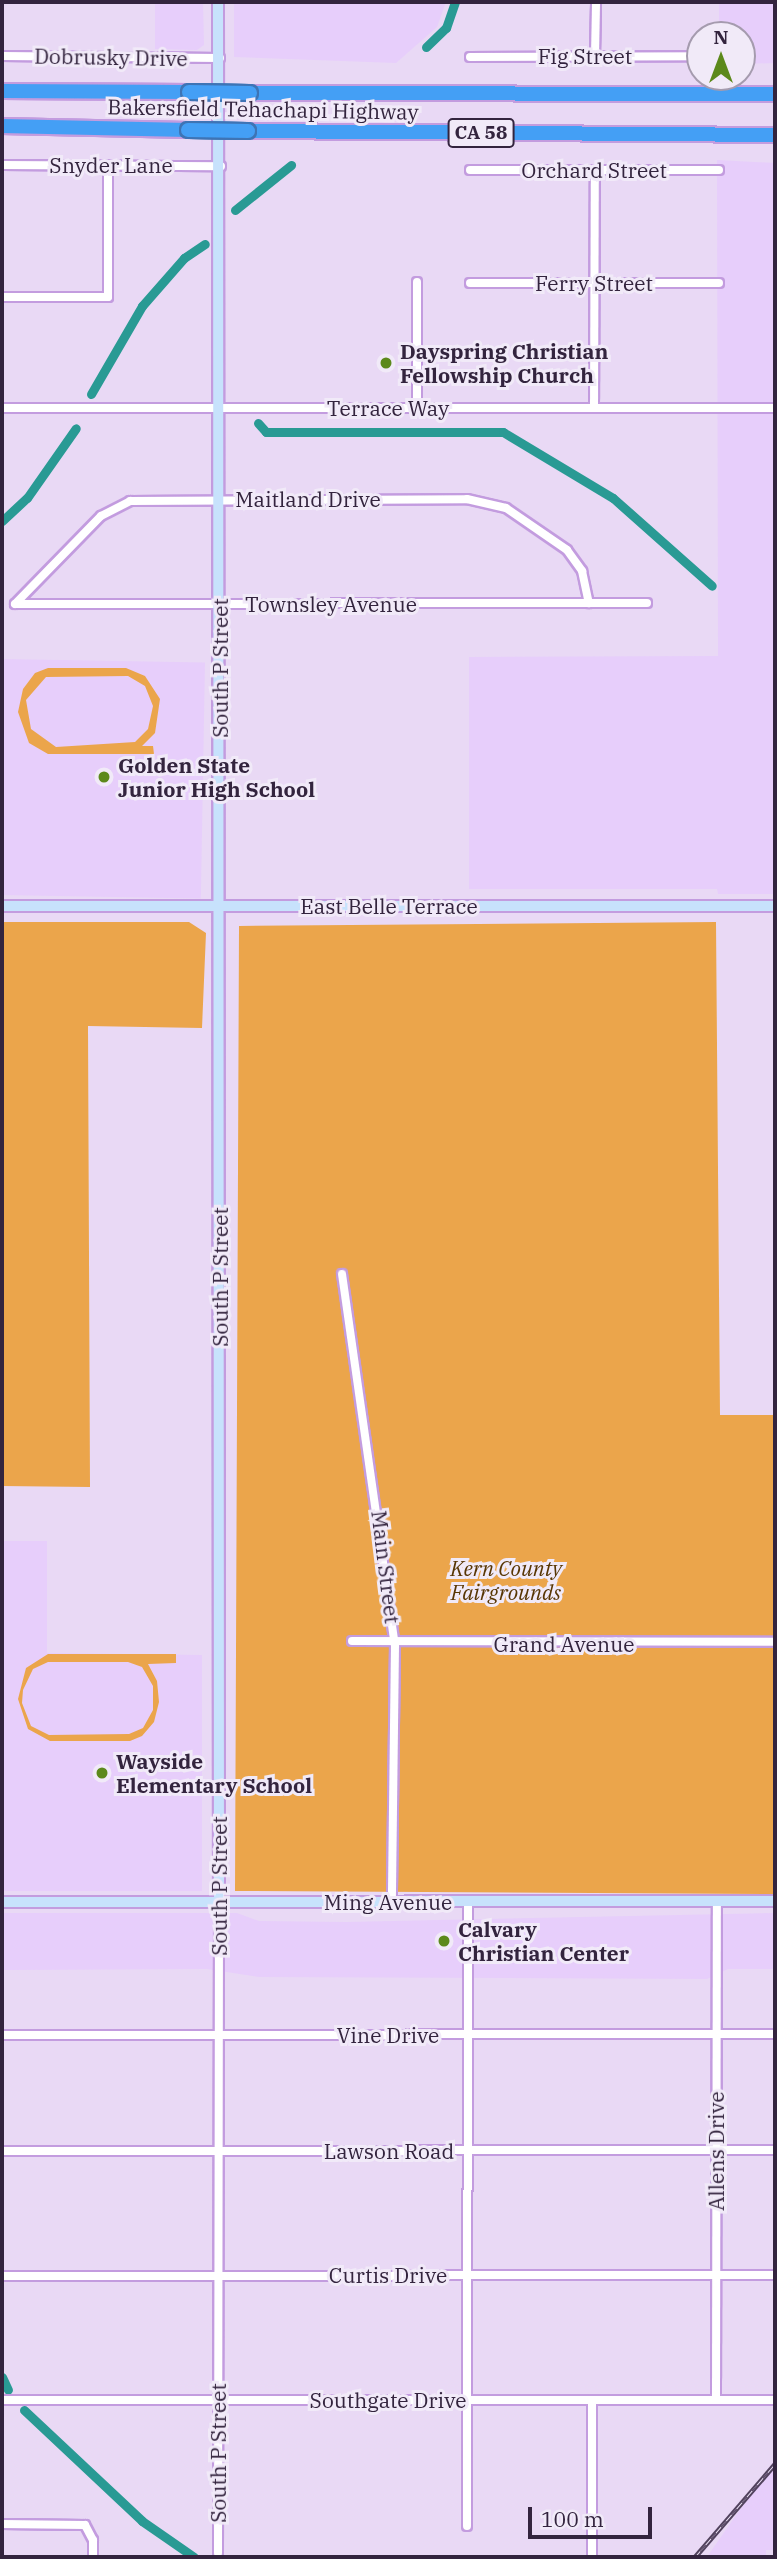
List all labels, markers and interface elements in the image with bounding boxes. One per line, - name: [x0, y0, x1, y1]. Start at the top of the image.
- north arrow: [686, 21, 756, 91]
- text: N: [713, 25, 729, 49]
- street label: Dobrusky Drive: [34, 43, 188, 71]
- street label: Fig Street: [538, 43, 632, 69]
- street label: Bakersfield Tehachapi Highway: [107, 94, 419, 124]
- road number: CA 58: [446, 118, 516, 148]
- street label: Snyder Lane: [49, 152, 173, 178]
- street label: Orchard Street: [521, 157, 667, 183]
- street label: Ferry Street: [535, 270, 653, 296]
- place label: Dayspring Christian Fellowship Church: [400, 338, 608, 388]
- marker: Dayspring Christian Fellowship Church: [378, 355, 394, 371]
- street label: Terrace Way: [327, 395, 449, 421]
- street label: Maitland Drive: [235, 486, 381, 512]
- street label: Townsley Avenue: [245, 591, 417, 617]
- street label: South P Street: [207, 598, 233, 738]
- place label: Golden State Junior High School: [118, 752, 315, 802]
- marker: Golden State Junior High School: [96, 769, 112, 785]
- street label: East Belle Terrace: [300, 893, 478, 919]
- street label: South P Street: [207, 1207, 233, 1347]
- street label: Main Street: [367, 1509, 405, 1625]
- park label: Kern County Fairgrounds: [450, 1555, 562, 1605]
- street label: Grand Avenue: [494, 1631, 634, 1657]
- place label: Wayside Elementary School: [116, 1748, 312, 1798]
- marker: Wayside Elementary School: [94, 1765, 110, 1781]
- street label: South P Street: [206, 1816, 232, 1956]
- street label: Ming Avenue: [324, 1889, 452, 1915]
- place label: Calvary Christian Center: [458, 1916, 629, 1966]
- marker: Calvary Christian Center: [436, 1933, 452, 1949]
- street label: Vine Drive: [337, 2022, 439, 2048]
- street label: Allens Drive: [703, 2091, 729, 2211]
- street label: Lawson Road: [324, 2138, 454, 2164]
- street label: Curtis Drive: [329, 2262, 447, 2288]
- street label: South P Street: [205, 2383, 231, 2523]
- street label: Southgate Drive: [310, 2387, 466, 2413]
- scale bar: [532, 2492, 656, 2536]
- text: 100 m: [541, 2505, 604, 2533]

